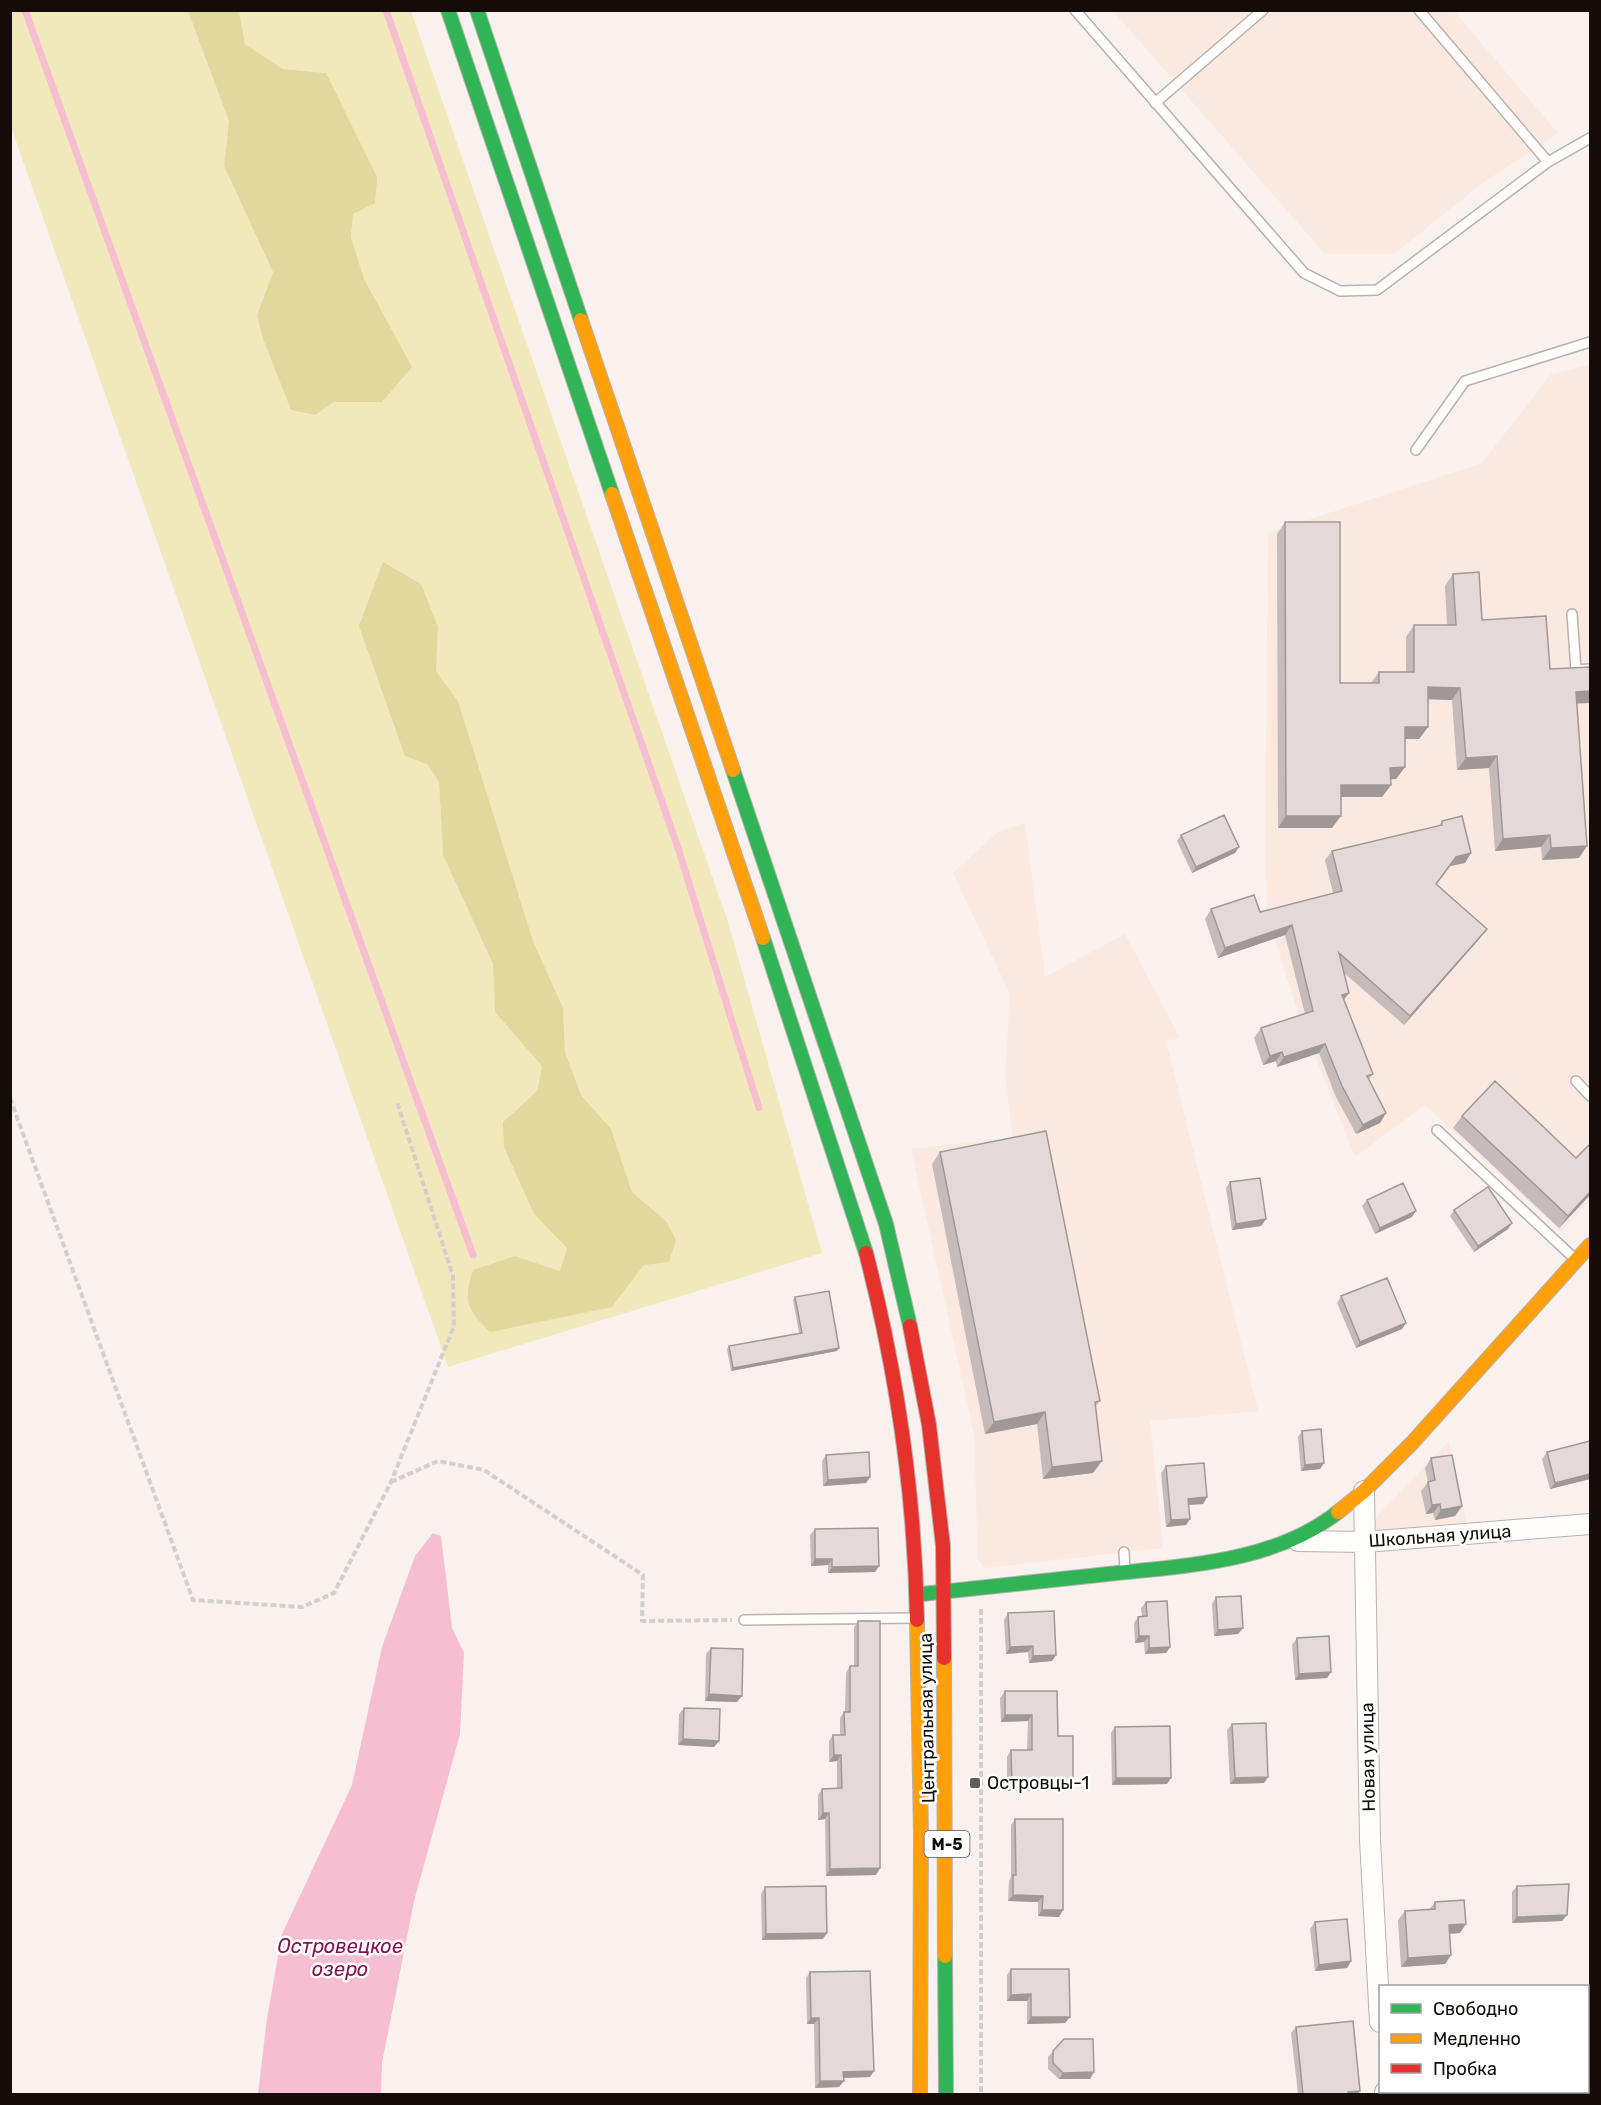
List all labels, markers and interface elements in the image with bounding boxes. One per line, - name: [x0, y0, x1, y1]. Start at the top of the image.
- street label: Школьная улица: [1368, 1520, 1512, 1552]
- street label: Центральная улица: [915, 1633, 939, 1803]
- street label: Новая улица: [1356, 1702, 1380, 1812]
- place label: Островцы-1: [987, 1772, 1089, 1794]
- marker: Островцы-1: [968, 1776, 982, 1790]
- road number: М-5: [924, 1831, 970, 1857]
- water label: Островецкое озеро: [277, 1934, 403, 1981]
- legend: [1379, 1985, 1589, 2093]
- text: Свободно: [1433, 1998, 1518, 2020]
- text: Медленно: [1433, 2028, 1521, 2050]
- text: Пробка: [1433, 2058, 1497, 2080]

